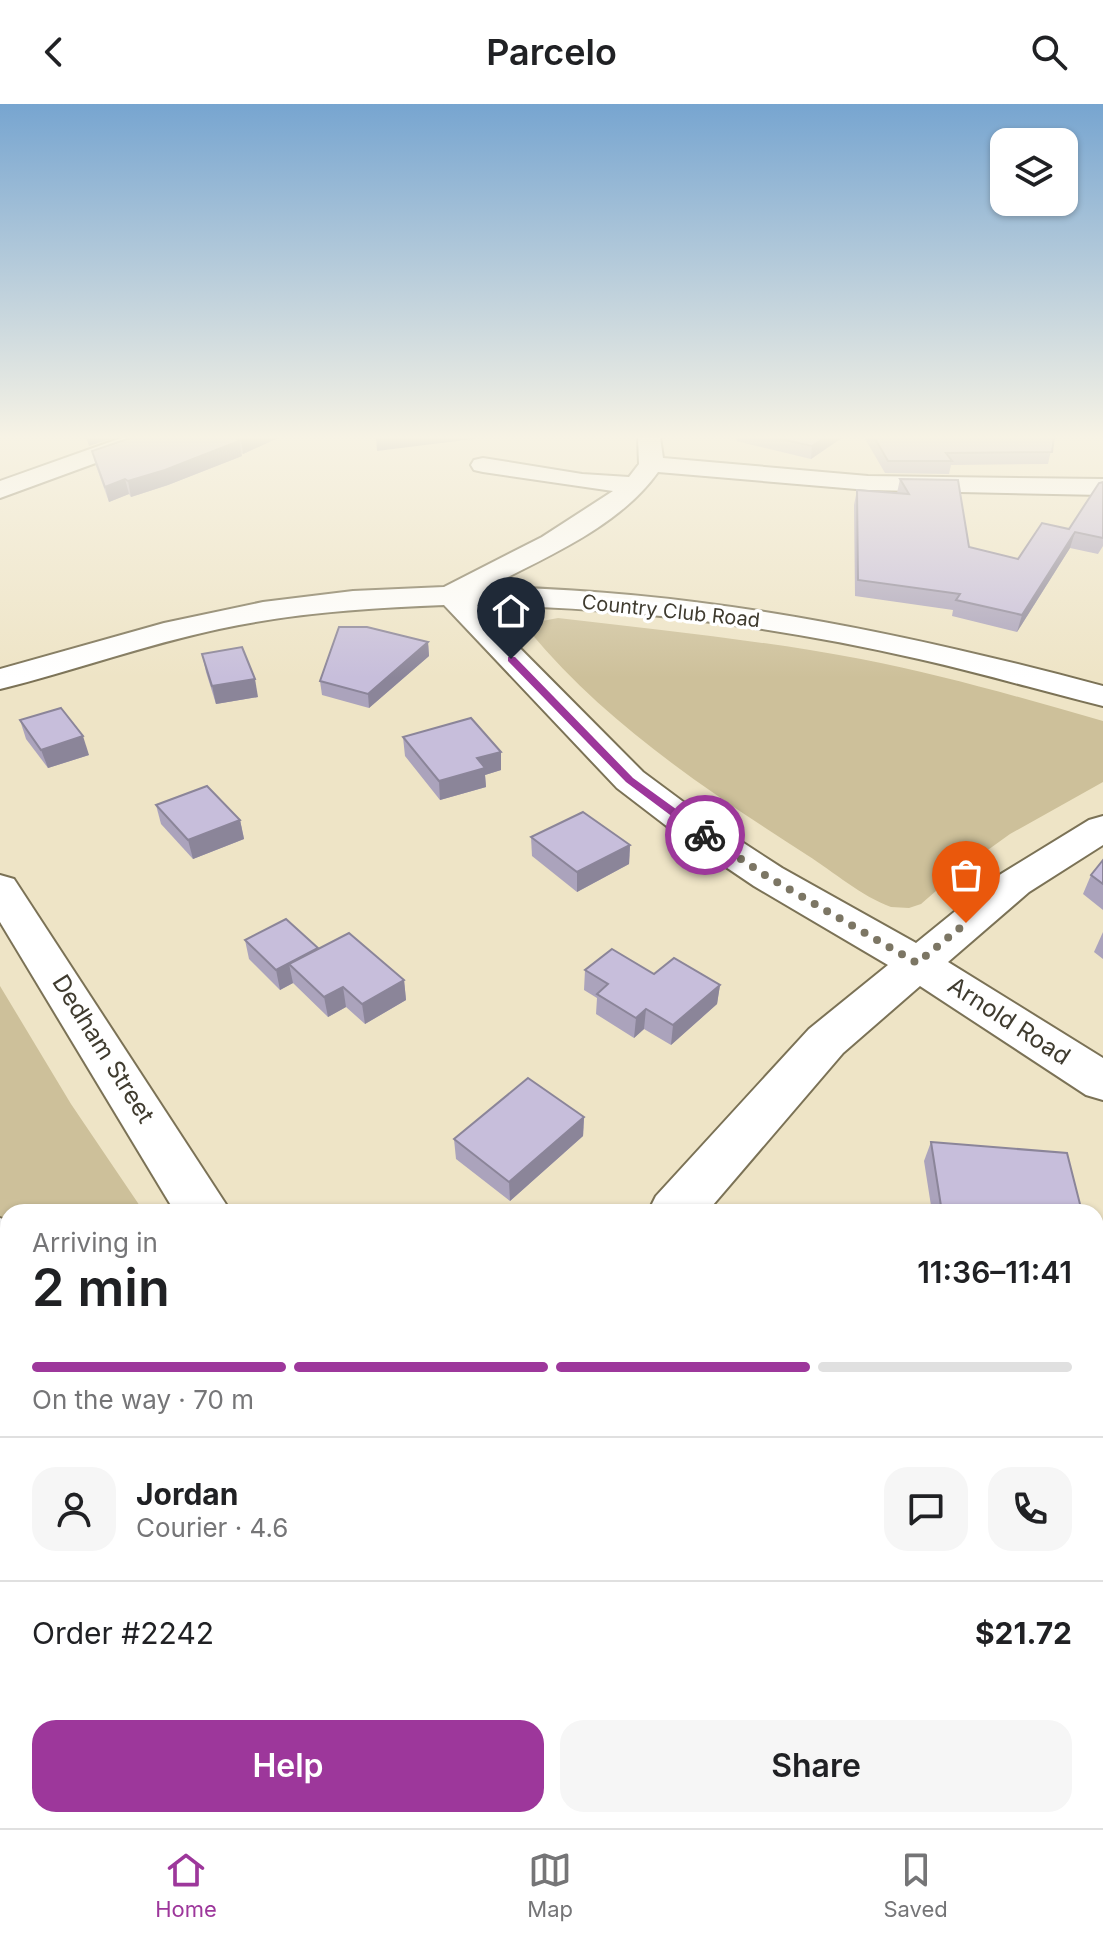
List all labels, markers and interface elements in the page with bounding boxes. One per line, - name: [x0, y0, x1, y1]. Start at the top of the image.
- icon: back: [32, 30, 76, 74]
- text: Parcelo: [486, 30, 617, 74]
- icon: search: [1027, 30, 1071, 74]
- map controls: [990, 128, 1078, 216]
- button: layers: [990, 128, 1078, 216]
- pin: [477, 577, 545, 659]
- icon: home: [489, 589, 533, 633]
- street label: Country Club Road: [581, 590, 761, 632]
- courier: [665, 795, 745, 875]
- icon: bike: [683, 813, 727, 857]
- pin: [932, 841, 1000, 923]
- icon: bag: [944, 853, 988, 897]
- street label: Dedham Street: [46, 969, 161, 1128]
- street label: Arnold Road: [943, 970, 1076, 1071]
- text: Arriving in: [32, 1227, 158, 1258]
- text: 11:36–11:41: [917, 1254, 1072, 1290]
- text: 2 min: [32, 1256, 170, 1319]
- text: On the way · 70 m: [32, 1384, 254, 1415]
- button: person: [32, 1467, 116, 1551]
- button: chat: [884, 1467, 968, 1551]
- button: phone: [988, 1467, 1072, 1551]
- text: Jordan: [136, 1476, 238, 1512]
- text: Courier · 4.6: [136, 1512, 288, 1543]
- text: Order #2242: [32, 1615, 214, 1651]
- text: $21.72: [975, 1615, 1072, 1651]
- button: Help: [32, 1720, 544, 1812]
- button: Share: [560, 1720, 1072, 1812]
- tab: Home: [155, 1848, 217, 1922]
- tab: Map: [527, 1848, 573, 1922]
- tab: Saved: [883, 1848, 948, 1922]

